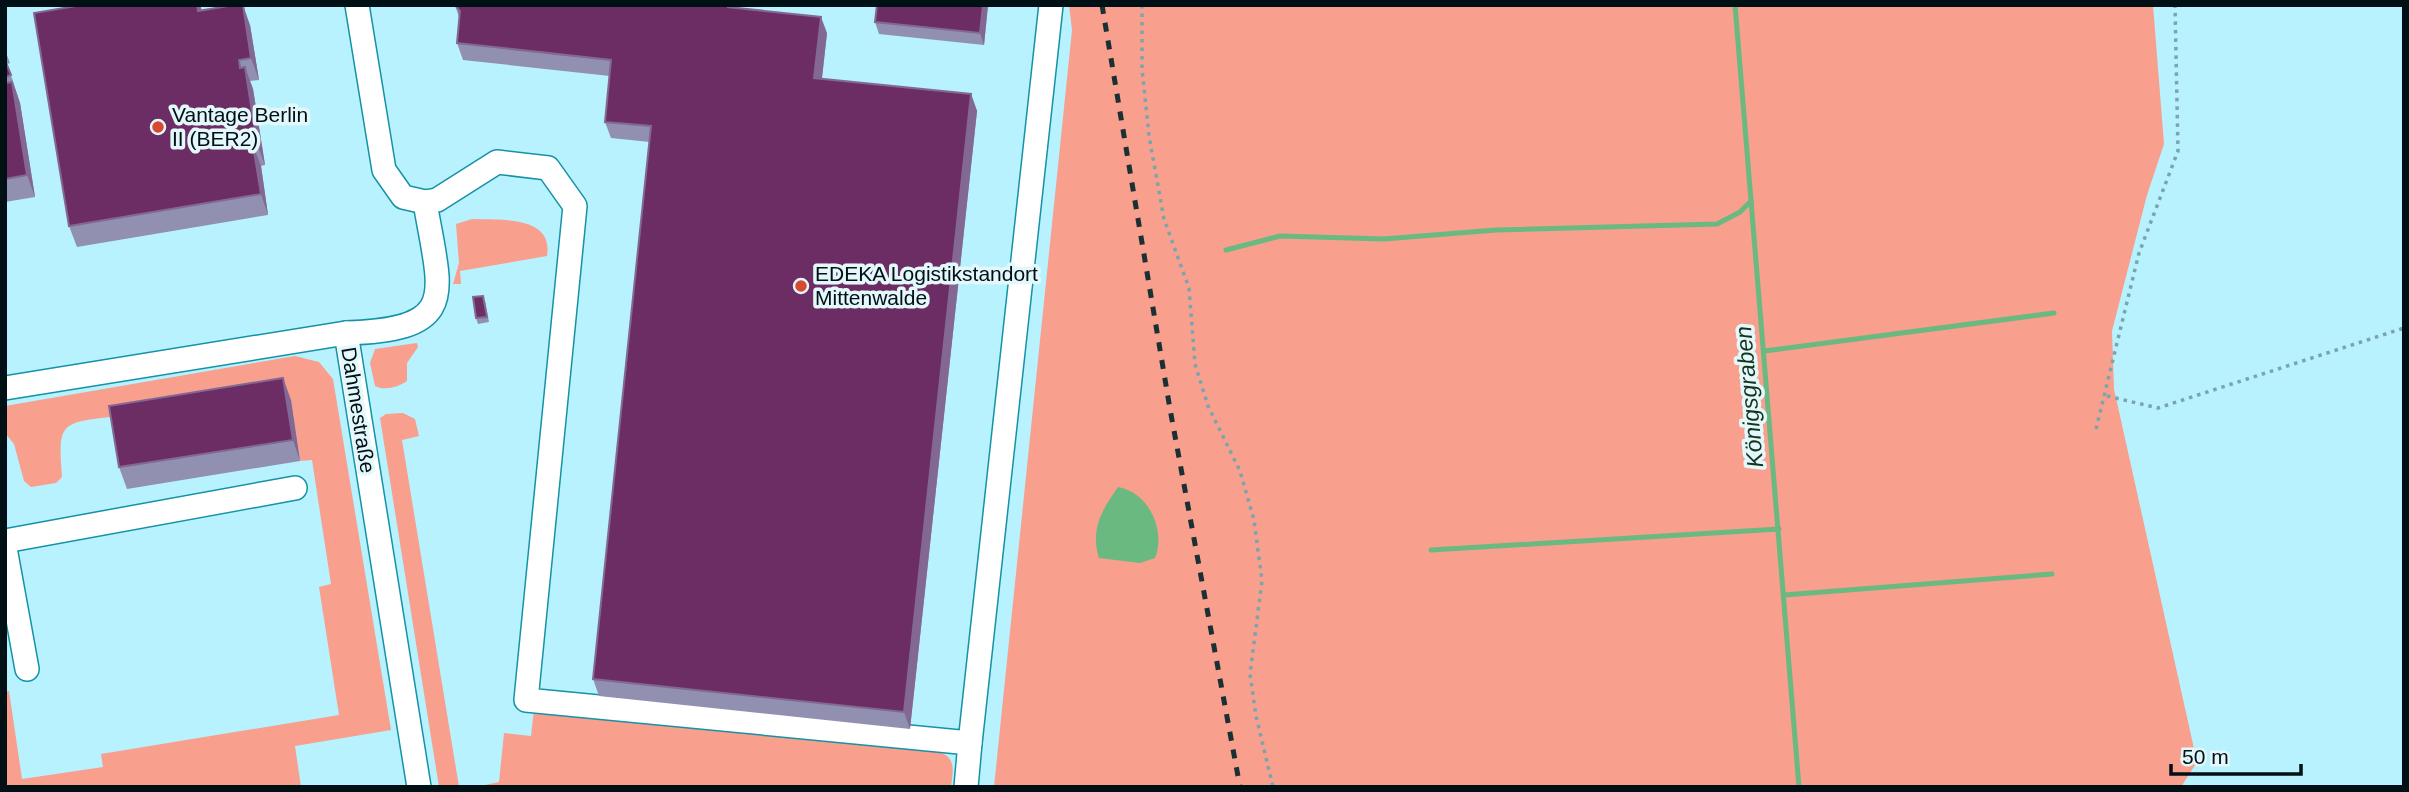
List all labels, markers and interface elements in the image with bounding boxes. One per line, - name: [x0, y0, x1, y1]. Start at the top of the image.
- place label: Vantage Berlin II (BER2): [172, 103, 308, 150]
- marker: Vantage Berlin II (BER2): [150, 119, 166, 135]
- place label: EDEKA Logistikstandort Mittenwalde: [815, 262, 1038, 309]
- marker: EDEKA Logistikstandort Mittenwalde: [793, 278, 809, 294]
- water label: Königsgraben: [1730, 325, 1768, 469]
- street label: Dahmestraße: [337, 345, 380, 475]
- scale bar: [2171, 732, 2300, 776]
- text: 50 m: [2182, 745, 2229, 768]

